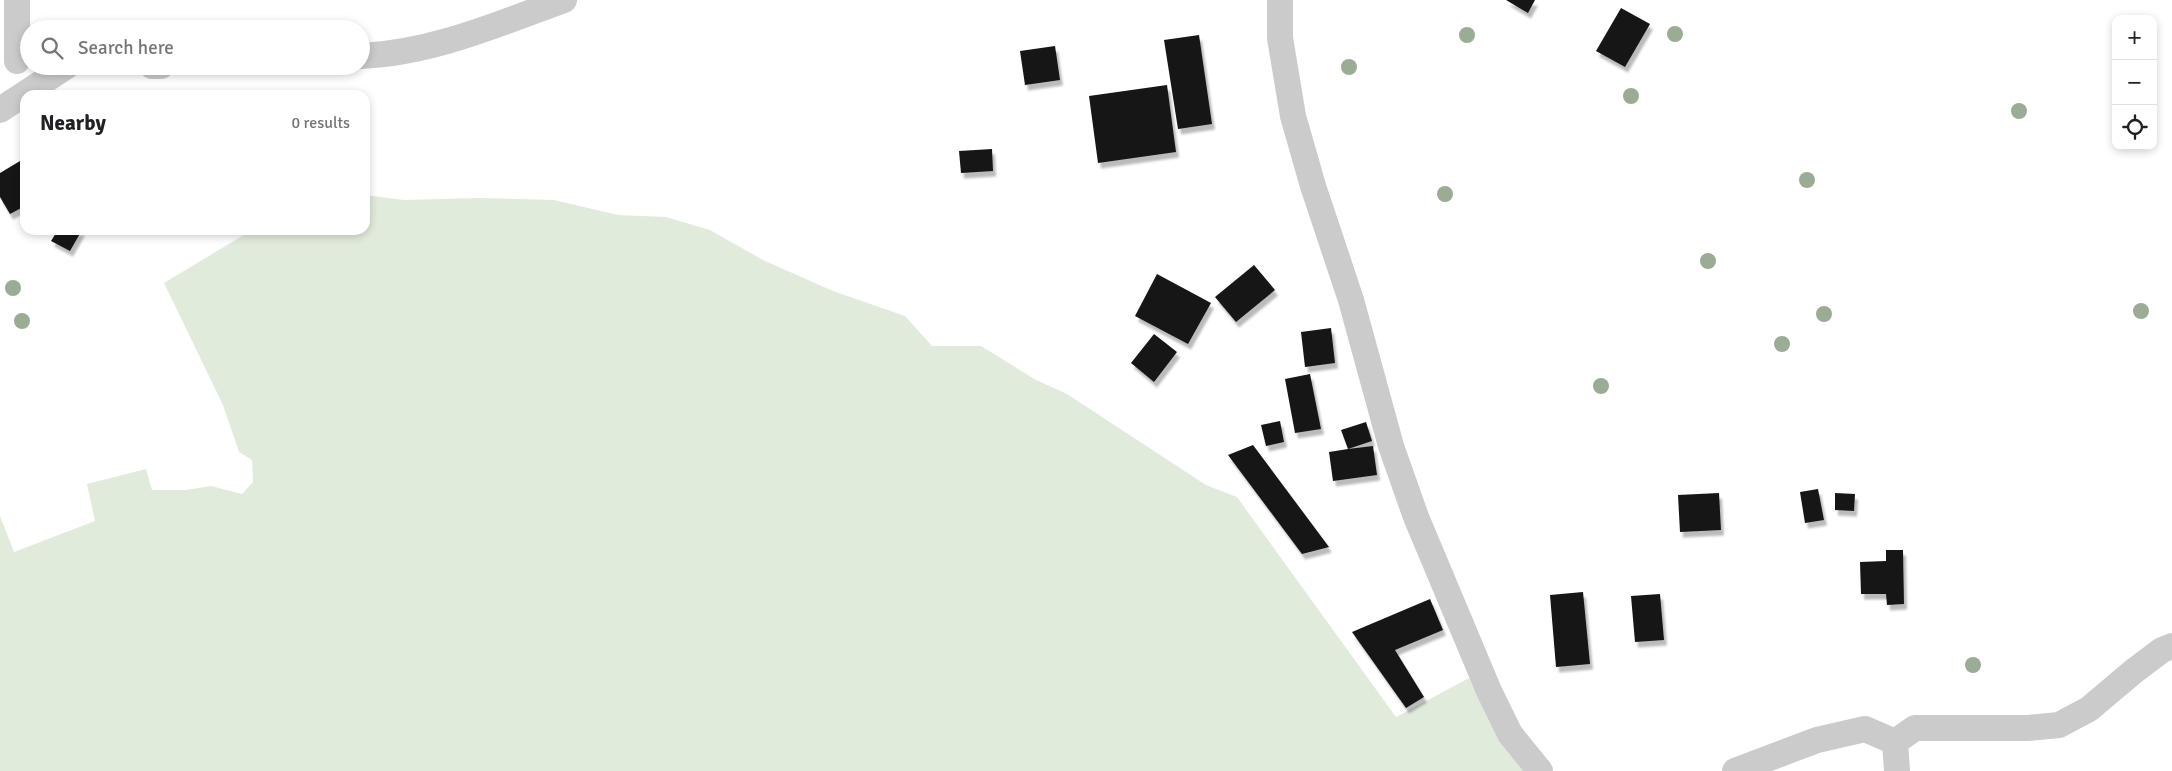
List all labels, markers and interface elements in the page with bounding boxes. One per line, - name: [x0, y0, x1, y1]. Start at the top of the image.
- map controls: [2112, 15, 2157, 150]
- button: +: [2112, 15, 2157, 60]
- search box: [20, 20, 370, 75]
- icon: search: [38, 34, 66, 62]
- text: Search here: [78, 36, 174, 60]
- button: −: [2112, 60, 2157, 105]
- button: locate: [2112, 105, 2157, 150]
- text: Nearby: [40, 110, 106, 136]
- text: 0 results: [291, 113, 350, 133]

